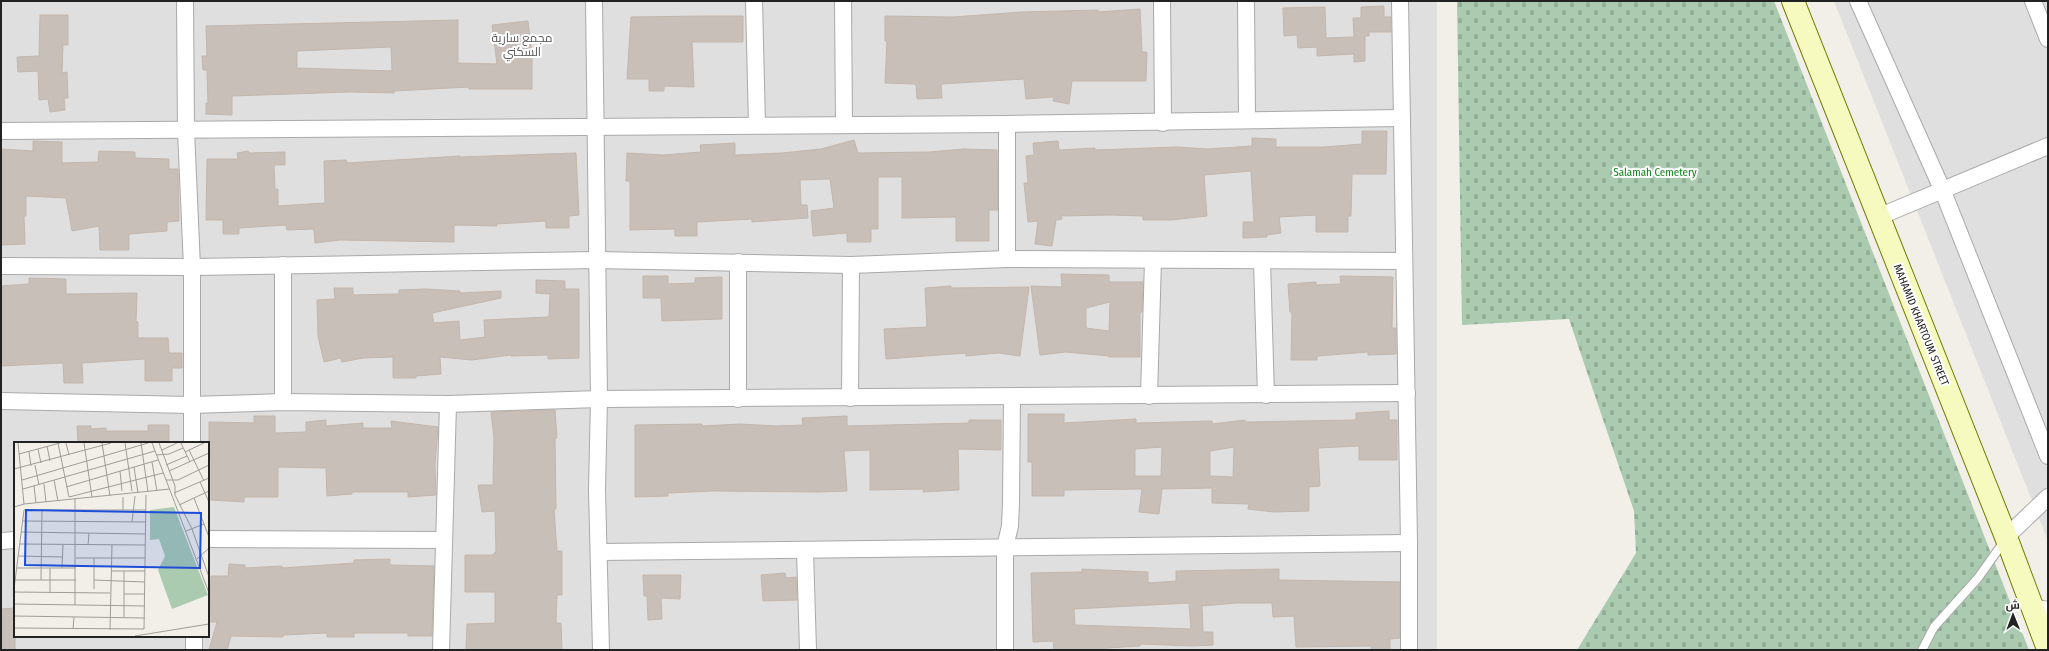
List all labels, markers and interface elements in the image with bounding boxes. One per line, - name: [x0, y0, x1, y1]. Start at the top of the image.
- district label: مجمع سارية السكني: [491, 31, 553, 62]
- park label: Salamah Cemetery: [1613, 166, 1697, 179]
- street label: MAHAMID KHARTOUM STREET: [1891, 262, 1952, 389]
- inset map: [14, 442, 209, 637]
- north arrow: [1993, 595, 2033, 635]
- text: ش: [2006, 599, 2020, 612]

